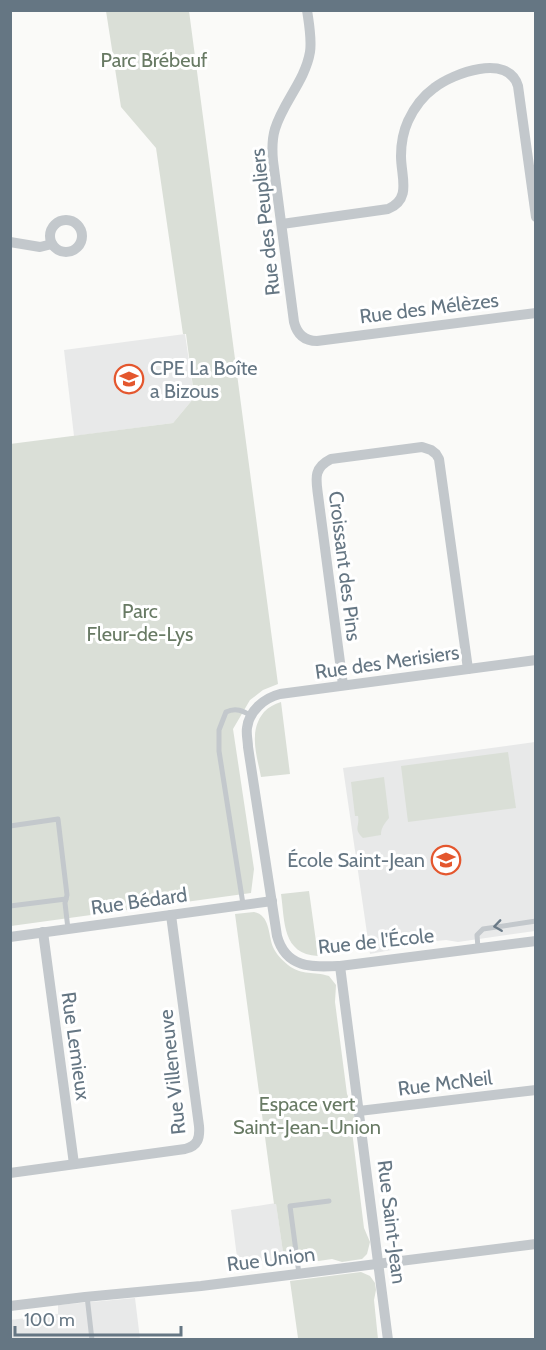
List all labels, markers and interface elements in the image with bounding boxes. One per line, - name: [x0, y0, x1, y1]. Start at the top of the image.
- park label: Parc Brébeuf: [101, 48, 208, 72]
- street label: Rue des Peupliers: [245, 147, 285, 297]
- street label: Rue des Mélèzes: [358, 288, 500, 328]
- place label: CPE La Boîte a Bizous: [150, 356, 258, 403]
- school or university icon: CPE La Boîte a Bizous: [113, 363, 145, 395]
- street label: Croissant des Pins: [324, 490, 366, 642]
- park label: Parc Fleur-de-Lys: [87, 599, 193, 646]
- street label: Rue des Merisiers: [313, 640, 461, 684]
- school or university icon: École Saint-Jean: [430, 844, 462, 876]
- place label: École Saint-Jean: [287, 848, 425, 872]
- street label: Rue Bédard: [89, 882, 189, 920]
- one-way arrow: [494, 920, 503, 932]
- street label: Rue de l'École: [317, 923, 435, 959]
- street label: Rue Lemieux: [57, 990, 96, 1102]
- street label: Rue Villeneuve: [153, 1008, 191, 1136]
- street label: Rue McNeil: [396, 1065, 494, 1101]
- park label: Espace vert Saint-Jean-Union: [233, 1092, 381, 1139]
- street label: Rue Saint-Jean: [372, 1159, 412, 1285]
- street label: Rue Union: [225, 1242, 317, 1276]
- scale bar: [15, 1299, 182, 1337]
- text: 100 m: [24, 1309, 75, 1331]

